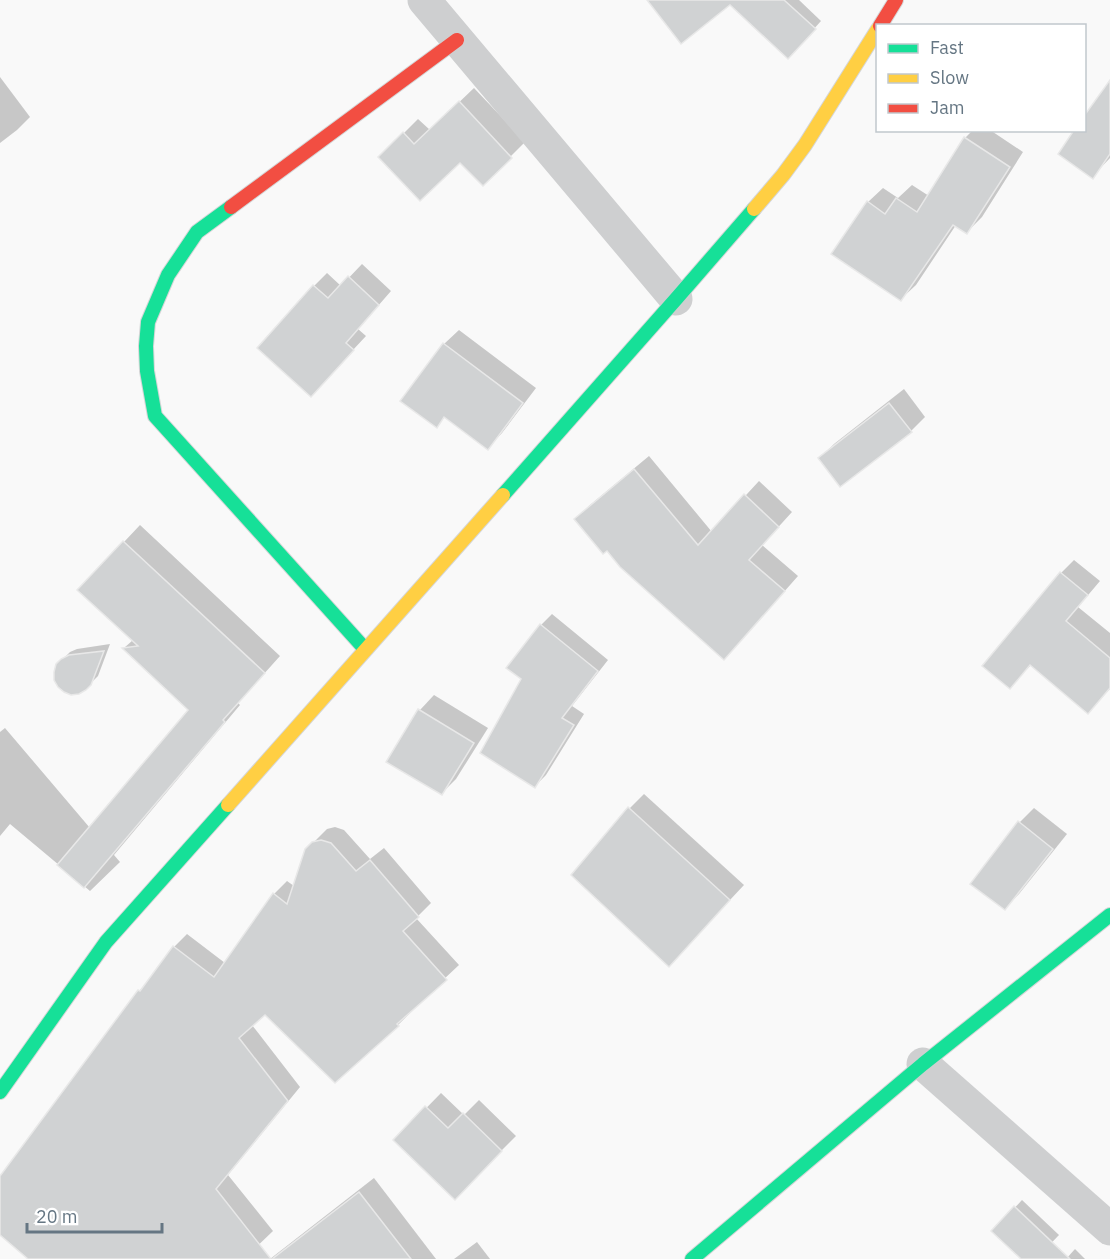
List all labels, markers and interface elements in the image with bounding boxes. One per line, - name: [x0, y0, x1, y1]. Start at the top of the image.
- legend: [876, 24, 1086, 132]
- text: Fast: [930, 36, 964, 59]
- text: Slow: [930, 66, 969, 89]
- text: Jam: [930, 96, 965, 119]
- scale bar: [27, 1196, 162, 1234]
- text: 20 m: [36, 1205, 78, 1228]

